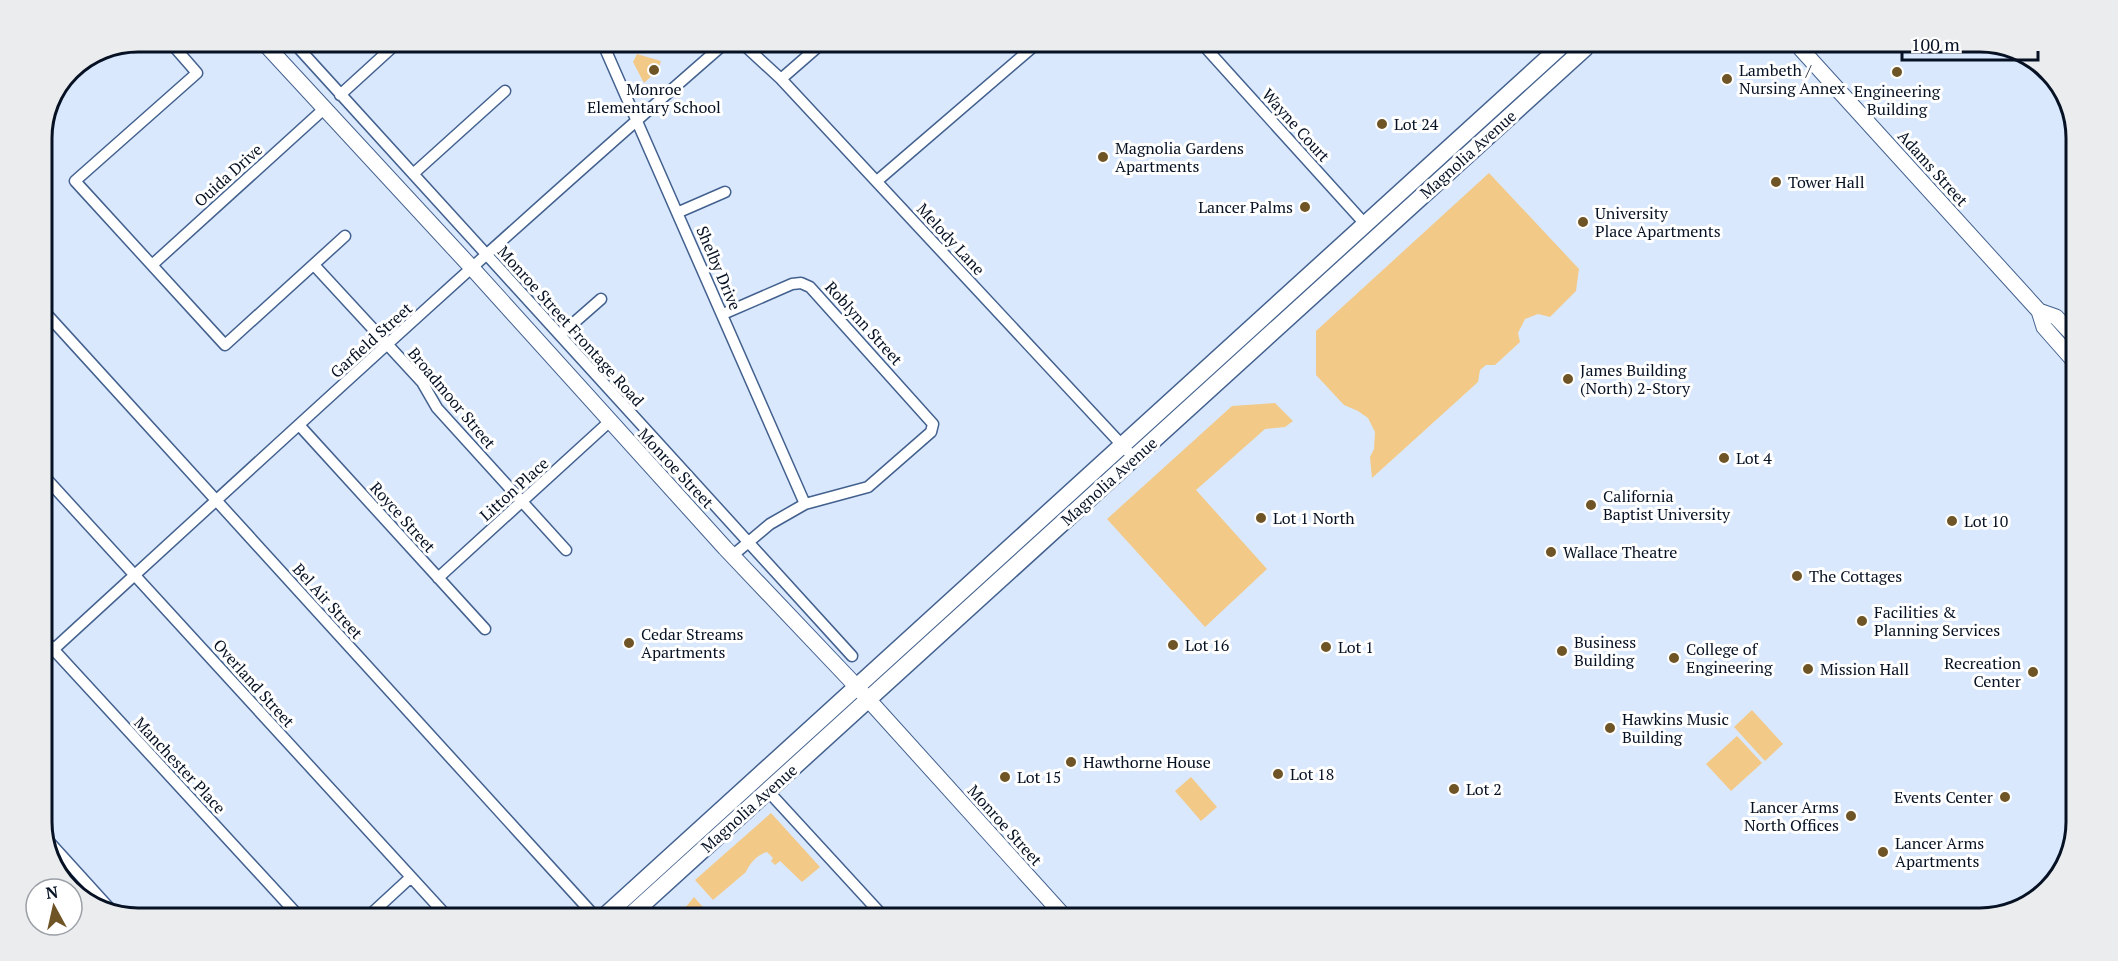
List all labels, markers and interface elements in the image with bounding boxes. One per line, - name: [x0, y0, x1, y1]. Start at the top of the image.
- scale bar: [1902, 24, 2038, 62]
- text: 100 m: [1911, 32, 1960, 56]
- place label: Lambeth / Nursing Annex: [1739, 59, 1846, 99]
- marker: Monroe Elementary School: [647, 63, 661, 77]
- marker: Engineering Building: [1890, 65, 1904, 79]
- marker: Lambeth / Nursing Annex: [1720, 72, 1734, 86]
- place label: Monroe Elementary School: [587, 78, 721, 118]
- place label: Engineering Building: [1854, 80, 1941, 120]
- street label: Wayne Court: [1257, 84, 1335, 166]
- street label: Magnolia Avenue: [1415, 105, 1521, 203]
- place label: Lot 24: [1394, 113, 1439, 135]
- marker: Lot 24: [1375, 117, 1389, 131]
- street label: Adams Street: [1893, 125, 1973, 211]
- place label: Magnolia Gardens Apartments: [1115, 137, 1244, 177]
- street label: Ouida Drive: [189, 138, 267, 212]
- marker: Magnolia Gardens Apartments: [1096, 150, 1110, 164]
- place label: Tower Hall: [1788, 171, 1865, 193]
- marker: Tower Hall: [1769, 175, 1783, 189]
- place label: Lancer Palms: [1198, 196, 1293, 218]
- street label: Melody Lane: [912, 198, 990, 280]
- marker: Lancer Palms: [1298, 200, 1312, 214]
- place label: University Place Apartments: [1595, 202, 1721, 242]
- marker: University Place Apartments: [1576, 215, 1590, 229]
- street label: Shelby Drive: [691, 223, 747, 313]
- street label: Monroe Street Frontage Road: [493, 241, 649, 411]
- street label: Roblynn Street: [820, 276, 908, 370]
- street label: Garfield Street: [325, 297, 417, 383]
- street label: Broadmoor Street: [403, 343, 501, 453]
- place label: James Building (North) 2-Story: [1580, 359, 1691, 399]
- marker: James Building (North) 2-Story: [1561, 372, 1575, 386]
- street label: Monroe Street: [633, 423, 719, 513]
- street label: Magnolia Avenue: [1056, 432, 1162, 530]
- place label: Lot 4: [1736, 447, 1772, 469]
- marker: Lot 4: [1717, 451, 1731, 465]
- street label: Litton Place: [475, 452, 553, 526]
- street label: Royce Street: [365, 477, 441, 557]
- place label: California Baptist University: [1603, 485, 1731, 525]
- marker: California Baptist University: [1584, 498, 1598, 512]
- place label: Lot 1 North: [1273, 507, 1355, 529]
- place label: Lot 10: [1964, 510, 2008, 532]
- marker: Lot 1 North: [1254, 511, 1268, 525]
- marker: Lot 10: [1945, 514, 1959, 528]
- place label: Wallace Theatre: [1563, 541, 1677, 563]
- marker: Wallace Theatre: [1544, 545, 1558, 559]
- street label: Bel Air Street: [288, 558, 368, 644]
- place label: The Cottages: [1809, 565, 1902, 587]
- marker: The Cottages: [1790, 569, 1804, 583]
- place label: Facilities & Planning Services: [1874, 601, 2000, 641]
- marker: Facilities & Planning Services: [1855, 614, 1869, 628]
- place label: Cedar Streams Apartments: [641, 623, 744, 663]
- place label: Business Building: [1574, 631, 1636, 671]
- street label: Overland Street: [208, 634, 300, 732]
- place label: Lot 16: [1185, 634, 1230, 656]
- marker: Cedar Streams Apartments: [622, 636, 636, 650]
- place label: Lot 1: [1338, 636, 1374, 658]
- marker: Lot 16: [1166, 638, 1180, 652]
- place label: College of Engineering: [1686, 638, 1773, 678]
- marker: Lot 1: [1319, 640, 1333, 654]
- marker: Business Building: [1555, 644, 1569, 658]
- marker: College of Engineering: [1667, 651, 1681, 665]
- place label: Recreation Center: [1944, 652, 2022, 692]
- place label: Mission Hall: [1820, 658, 1909, 680]
- marker: Mission Hall: [1801, 662, 1815, 676]
- marker: Recreation Center: [2026, 665, 2040, 679]
- place label: Hawkins Music Building: [1622, 708, 1729, 748]
- street label: Manchester Place: [129, 712, 231, 818]
- marker: Hawkins Music Building: [1603, 721, 1617, 735]
- place label: Hawthorne House: [1083, 751, 1211, 773]
- marker: Hawthorne House: [1064, 755, 1078, 769]
- street label: Magnolia Avenue: [696, 759, 802, 857]
- place label: Lot 18: [1290, 763, 1334, 785]
- place label: Lot 15: [1017, 766, 1061, 788]
- marker: Lot 18: [1271, 767, 1285, 781]
- marker: Lot 15: [998, 770, 1012, 784]
- place label: Lot 2: [1466, 778, 1502, 800]
- street label: Monroe Street: [963, 780, 1047, 870]
- marker: Lot 2: [1447, 782, 1461, 796]
- place label: Events Center: [1894, 786, 1994, 808]
- marker: Events Center: [1998, 790, 2012, 804]
- place label: Lancer Arms North Offices: [1744, 796, 1839, 836]
- marker: Lancer Arms North Offices: [1844, 809, 1858, 823]
- place label: Lancer Arms Apartments: [1895, 832, 1984, 872]
- marker: Lancer Arms Apartments: [1876, 845, 1890, 859]
- north arrow: [24, 877, 84, 937]
- text: N: [44, 880, 59, 904]

